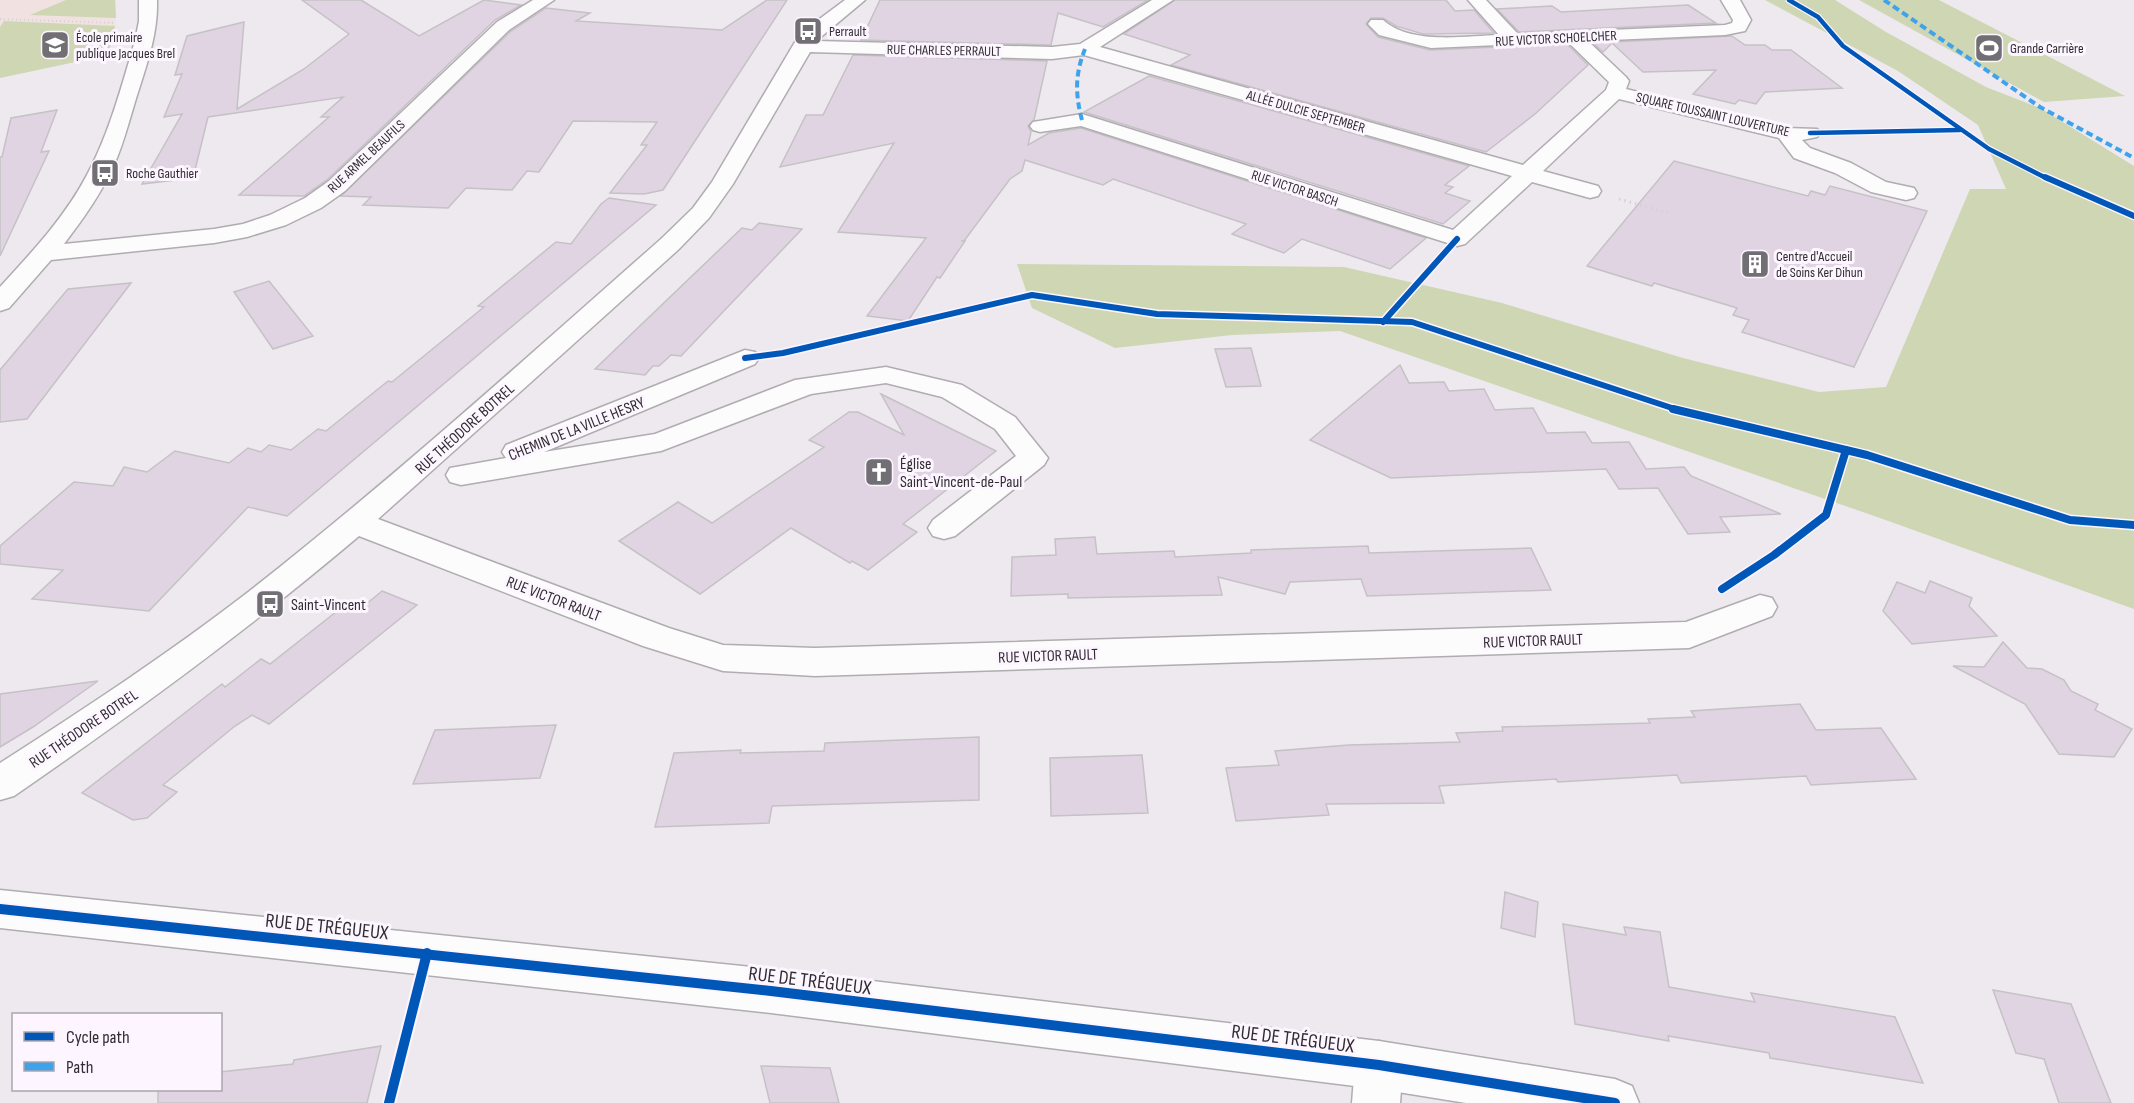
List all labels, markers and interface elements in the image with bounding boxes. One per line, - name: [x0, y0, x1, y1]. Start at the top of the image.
- bus stop icon: Perrault: [792, 15, 824, 47]
- place label: Perrault: [829, 23, 866, 40]
- street label: RUE VICTOR SCHOELCHER: [1495, 27, 1618, 50]
- school or university icon: École primaire publique Jacques Brel: [39, 29, 71, 61]
- place label: École primaire publique Jacques Brel: [76, 29, 175, 62]
- sports icon: Grande Carrière: [1973, 32, 2005, 64]
- place label: Grande Carrière: [2010, 40, 2084, 57]
- street label: RUE CHARLES PERRAULT: [887, 41, 1001, 60]
- street label: ALLÉE DULCIE SEPTEMBER: [1244, 86, 1368, 137]
- street label: SQUARE TOUSSAINT LOUVERTURE: [1634, 89, 1792, 140]
- street label: RUE ARMEL BEAUFILS: [324, 116, 409, 196]
- bus stop icon: Roche Gauthier: [89, 157, 121, 189]
- place label: Roche Gauthier: [126, 165, 198, 182]
- street label: RUE VICTOR BASCH: [1249, 166, 1340, 210]
- building icon: Centre d'Accueil de Soins Ker Dihun: [1739, 248, 1771, 280]
- place label: Centre d'Accueil de Soins Ker Dihun: [1776, 248, 1863, 281]
- street label: RUE THÉODORE BOTREL: [412, 380, 518, 479]
- street label: CHEMIN DE LA VILLE HESRY: [506, 393, 648, 465]
- place label: Église Saint-Vincent-de-Paul: [900, 455, 1022, 492]
- church icon: Église Saint-Vincent-de-Paul: [863, 456, 895, 488]
- street label: RUE VICTOR RAULT: [503, 573, 604, 626]
- bus stop icon: Saint-Vincent: [254, 588, 286, 620]
- place label: Saint-Vincent: [291, 596, 366, 615]
- street label: RUE VICTOR RAULT: [1483, 630, 1584, 653]
- street label: RUE VICTOR RAULT: [998, 645, 1099, 668]
- street label: RUE THÉODORE BOTREL: [26, 686, 142, 773]
- street label: RUE DE TRÉGUEUX: [264, 909, 390, 945]
- street label: RUE DE TRÉGUEUX: [747, 962, 873, 1000]
- legend: [12, 1013, 222, 1091]
- street label: RUE DE TRÉGUEUX: [1230, 1020, 1356, 1058]
- text: Cycle path: [66, 1027, 130, 1048]
- text: Path: [66, 1057, 94, 1078]

